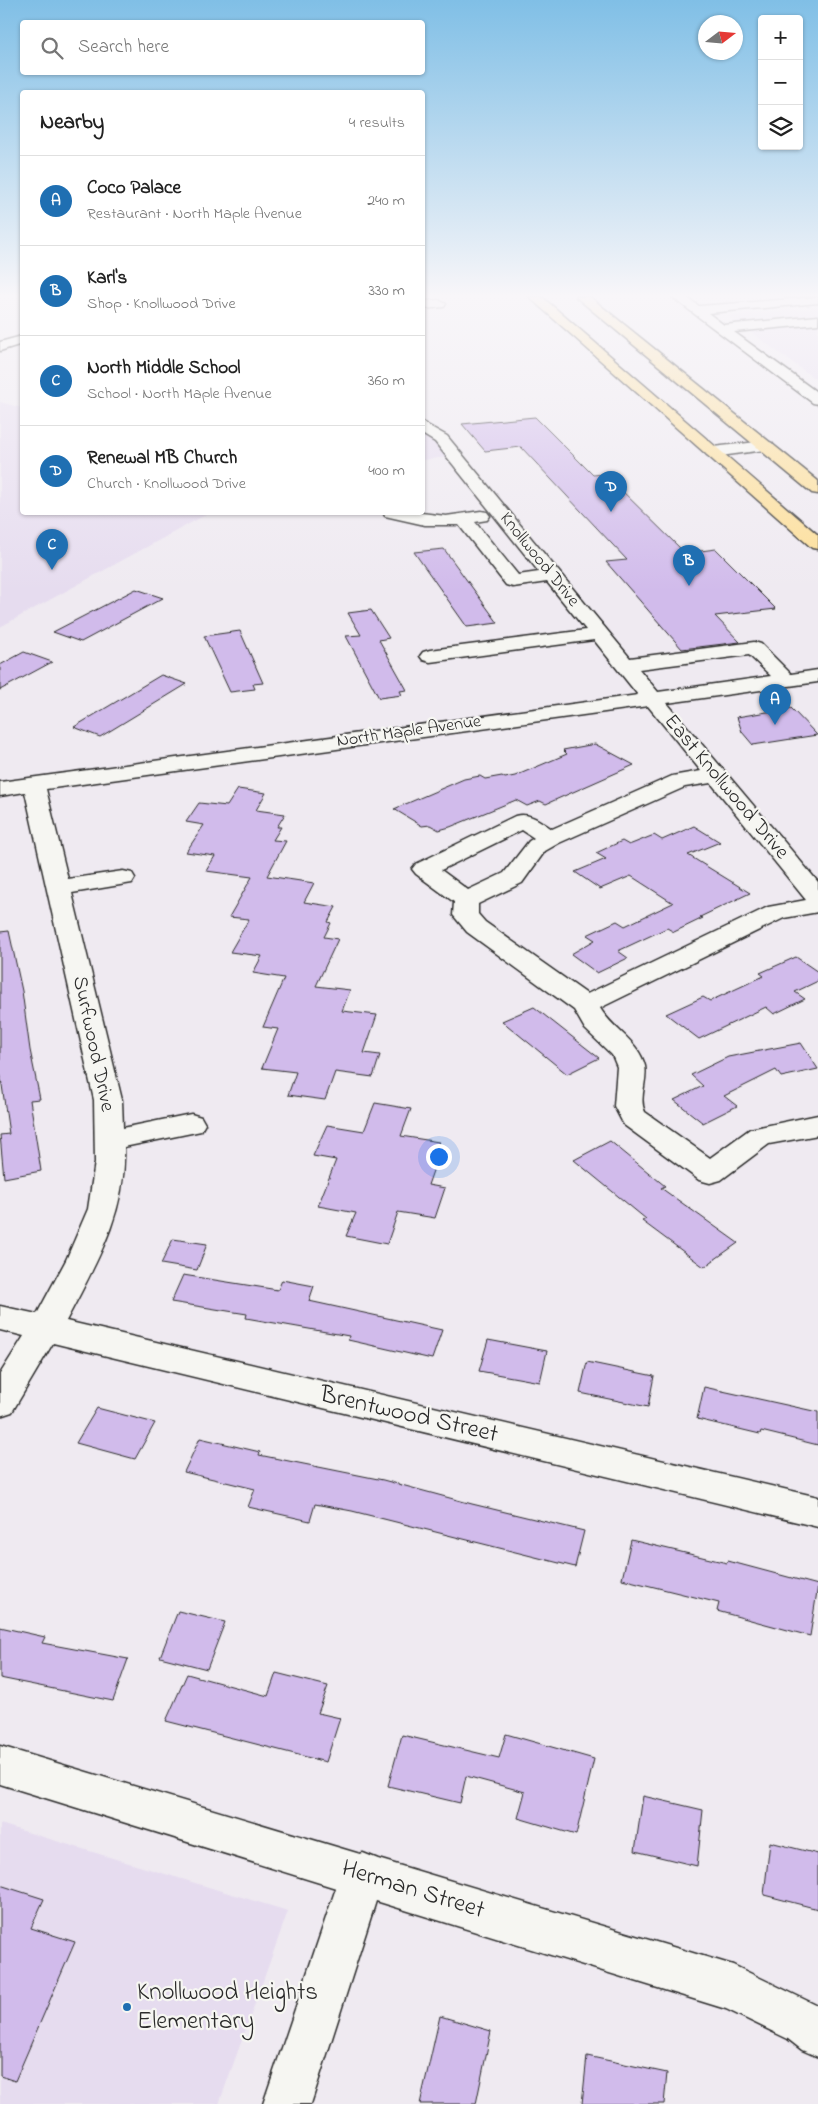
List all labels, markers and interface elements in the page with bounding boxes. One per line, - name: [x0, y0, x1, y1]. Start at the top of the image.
- north arrow: [698, 15, 743, 60]
- map controls: [758, 15, 803, 150]
- button: +: [758, 15, 803, 60]
- search box: [20, 20, 425, 75]
- icon: search: [38, 34, 66, 62]
- text: Search here: [78, 34, 169, 61]
- button: −: [758, 60, 803, 105]
- button: layers: [758, 105, 803, 150]
- text: Nearby: [40, 108, 104, 138]
- text: 4 results: [349, 111, 405, 135]
- text: Coco Palace: [87, 175, 181, 202]
- text: A: [51, 189, 61, 213]
- text: 240 m: [367, 189, 405, 213]
- text: Restaurant · North Maple Avenue: [87, 202, 302, 226]
- text: Karl's: [87, 265, 127, 292]
- text: B: [51, 279, 61, 303]
- text: 330 m: [368, 279, 405, 303]
- text: Shop · Knollwood Drive: [87, 292, 236, 316]
- text: North Middle School: [87, 355, 241, 382]
- text: C: [52, 369, 60, 393]
- text: 360 m: [368, 369, 405, 393]
- text: School · North Maple Avenue: [87, 382, 272, 406]
- text: Renewal MB Church: [87, 445, 237, 472]
- text: D: [50, 459, 62, 483]
- text: 400 m: [368, 459, 405, 483]
- pin: D: [595, 471, 627, 512]
- text: Church · Knollwood Drive: [87, 472, 246, 496]
- street label: Knollwood Drive: [493, 507, 586, 614]
- pin: C: [36, 529, 68, 570]
- pin: B: [673, 545, 705, 586]
- pin: A: [759, 684, 791, 725]
- street label: East Knollwood Drive: [656, 708, 796, 867]
- street label: North Maple Avenue: [335, 709, 484, 755]
- street label: Surfwood Drive: [64, 973, 122, 1115]
- your location: [426, 1144, 452, 1170]
- street label: Brentwood Street: [315, 1377, 502, 1453]
- street label: Herman Street: [337, 1851, 490, 1929]
- place label: Knollwood Heights Elementary: [137, 1975, 318, 2041]
- marker: Knollwood Heights Elementary: [121, 2001, 133, 2013]

